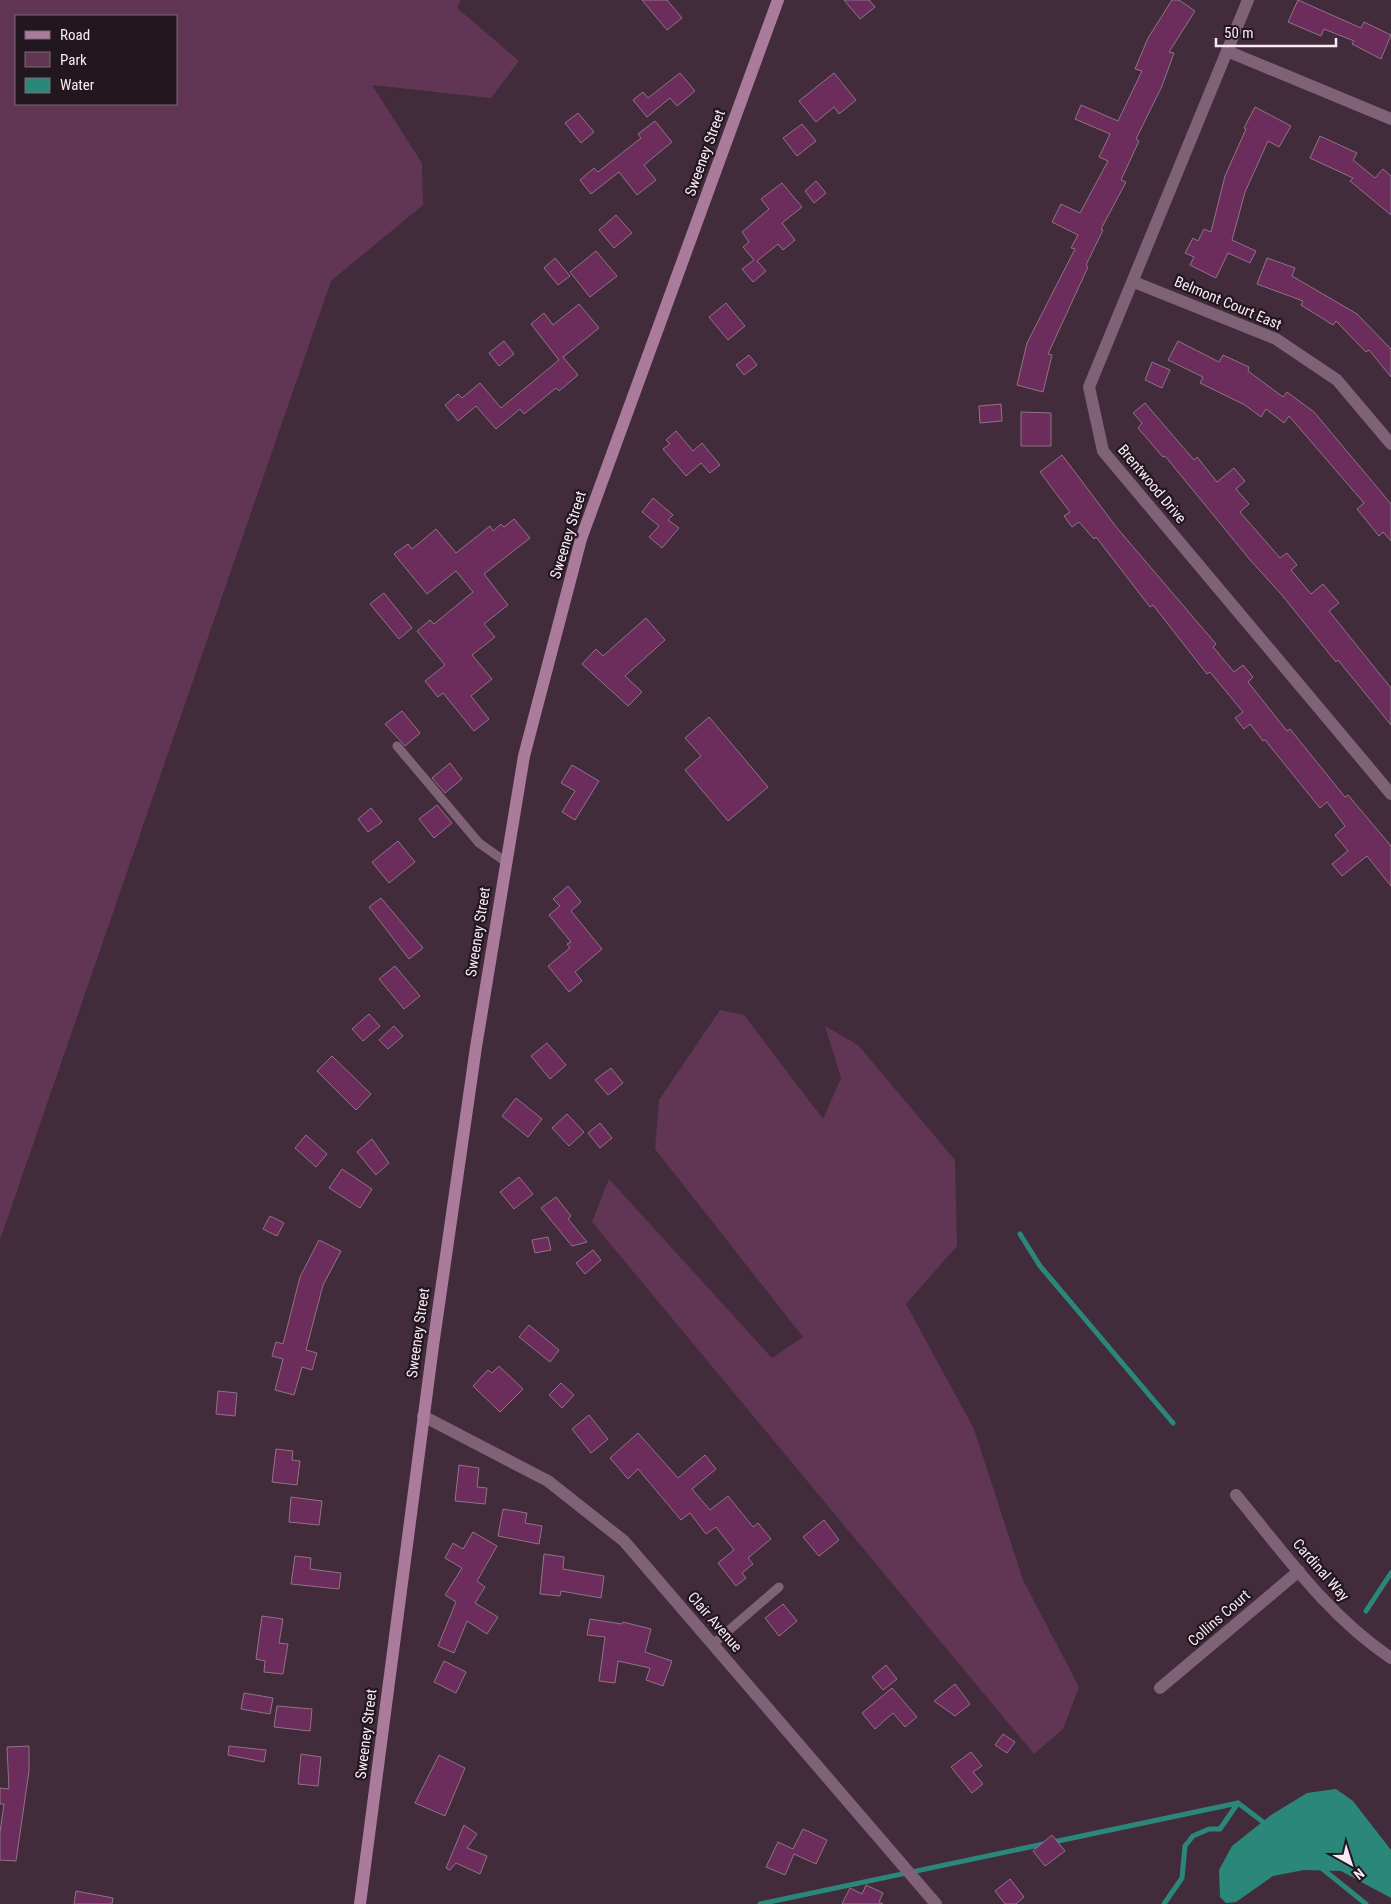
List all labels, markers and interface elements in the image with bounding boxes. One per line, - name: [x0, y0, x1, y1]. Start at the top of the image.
- legend: [15, 15, 178, 105]
- scale bar: [1216, 15, 1336, 47]
- text: 50 m: [1224, 24, 1254, 42]
- text: Road: [60, 26, 90, 44]
- text: Park: [60, 51, 87, 69]
- text: Water: [60, 76, 95, 94]
- street label: Sweeney Street: [681, 107, 729, 199]
- street label: Belmont Court East: [1172, 272, 1284, 334]
- street label: Brentwood Drive: [1114, 441, 1190, 527]
- street label: Sweeney Street: [546, 489, 590, 581]
- street label: Sweeney Street: [462, 886, 494, 978]
- street label: Sweeney Street: [403, 1287, 433, 1379]
- street label: Cardinal Way: [1289, 1535, 1353, 1605]
- street label: Collins Court: [1184, 1586, 1254, 1650]
- street label: Clair Avenue: [684, 1588, 746, 1656]
- street label: Sweeney Street: [352, 1688, 380, 1780]
- north arrow: [1326, 1839, 1376, 1889]
- text: N: [1351, 1865, 1368, 1883]

